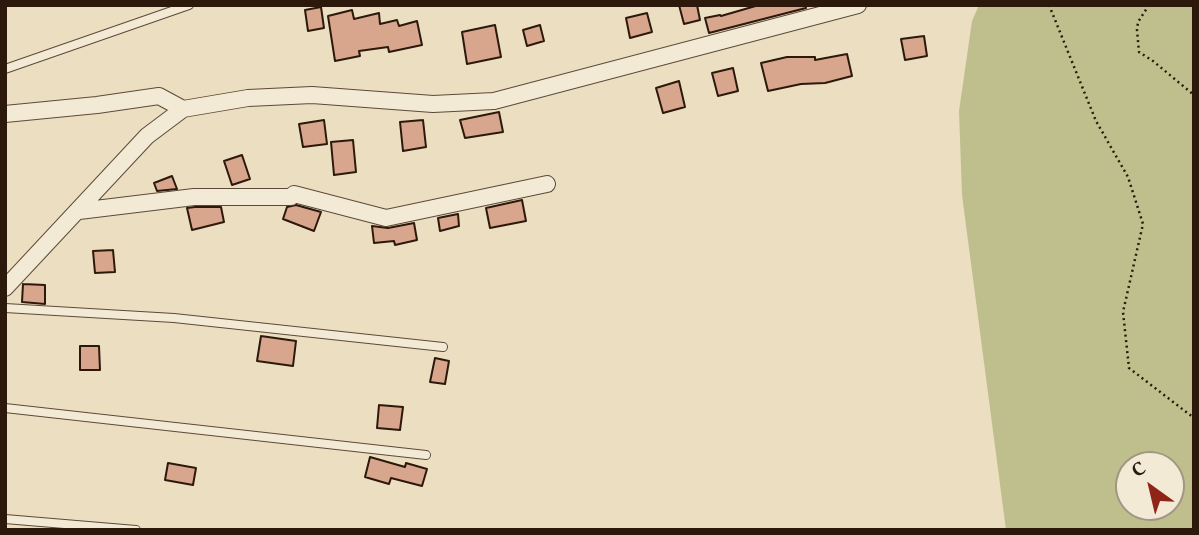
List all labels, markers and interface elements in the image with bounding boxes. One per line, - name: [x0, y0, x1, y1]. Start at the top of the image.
- north arrow: [1115, 451, 1185, 521]
- text: С: [1127, 456, 1152, 484]

